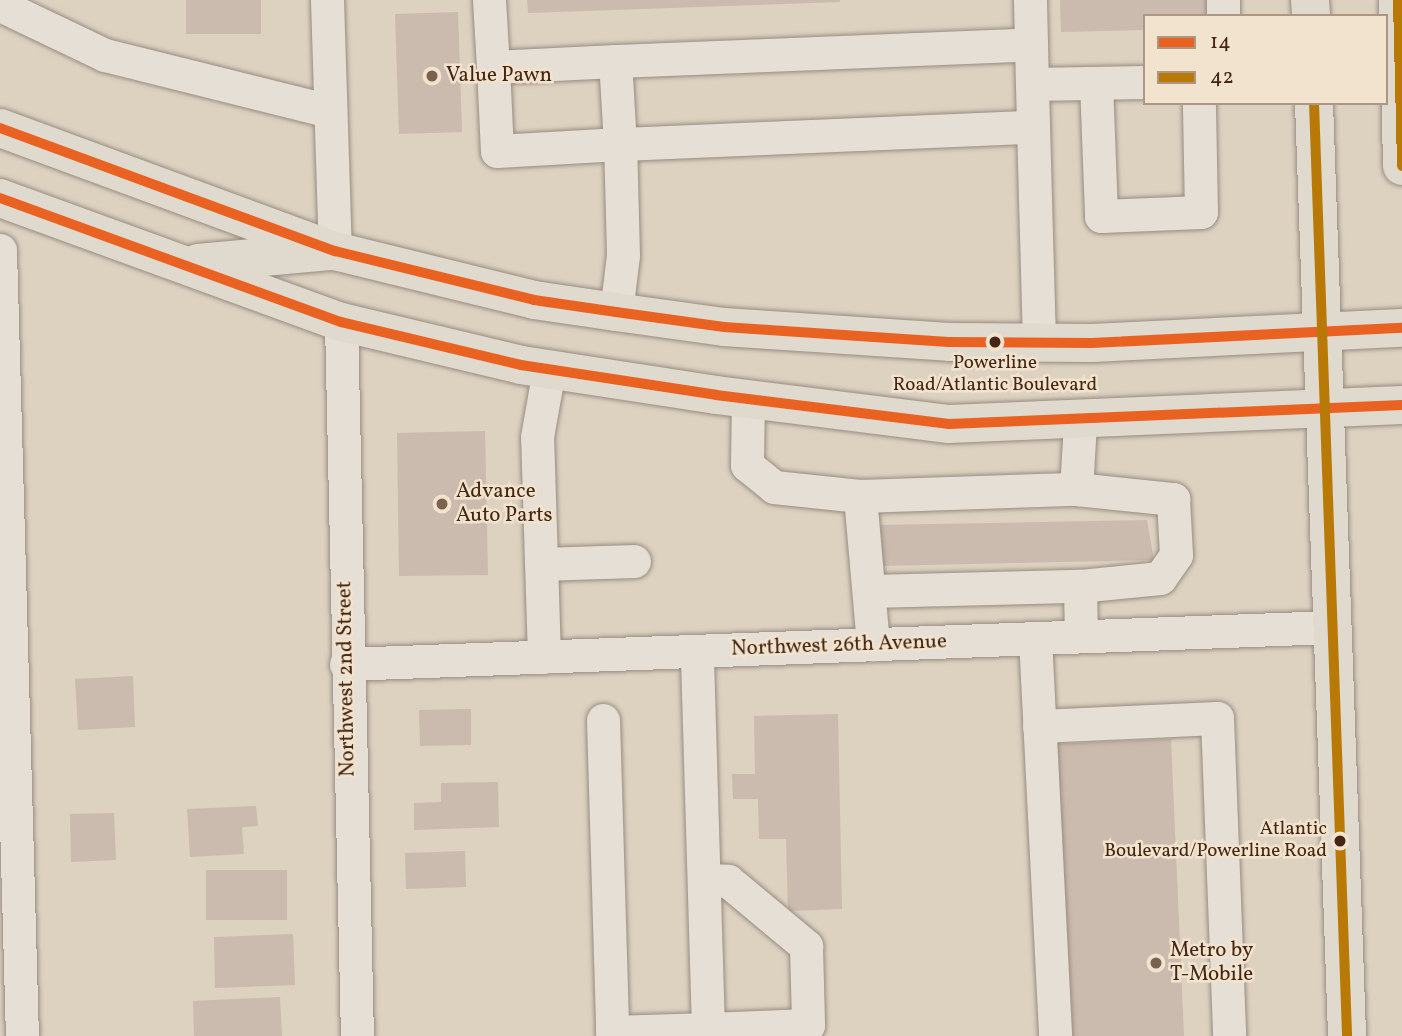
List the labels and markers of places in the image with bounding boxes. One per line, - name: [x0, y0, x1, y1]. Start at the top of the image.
- place label: Value Pawn: [446, 63, 552, 89]
- marker: Value Pawn: [424, 68, 440, 84]
- marker: Powerline Road/Atlantic Boulevard: [988, 335, 1002, 349]
- place label: Powerline Road/Atlantic Boulevard: [893, 353, 1097, 397]
- place label: Advance Auto Parts: [456, 479, 553, 529]
- marker: Advance Auto Parts: [434, 496, 450, 512]
- place label: Atlantic Boulevard/Powerline Road: [1104, 819, 1327, 863]
- marker: Atlantic Boulevard/Powerline Road: [1333, 834, 1347, 848]
- place label: Metro by T-Mobile: [1170, 938, 1253, 988]
- marker: Metro by T-Mobile: [1148, 955, 1164, 971]

